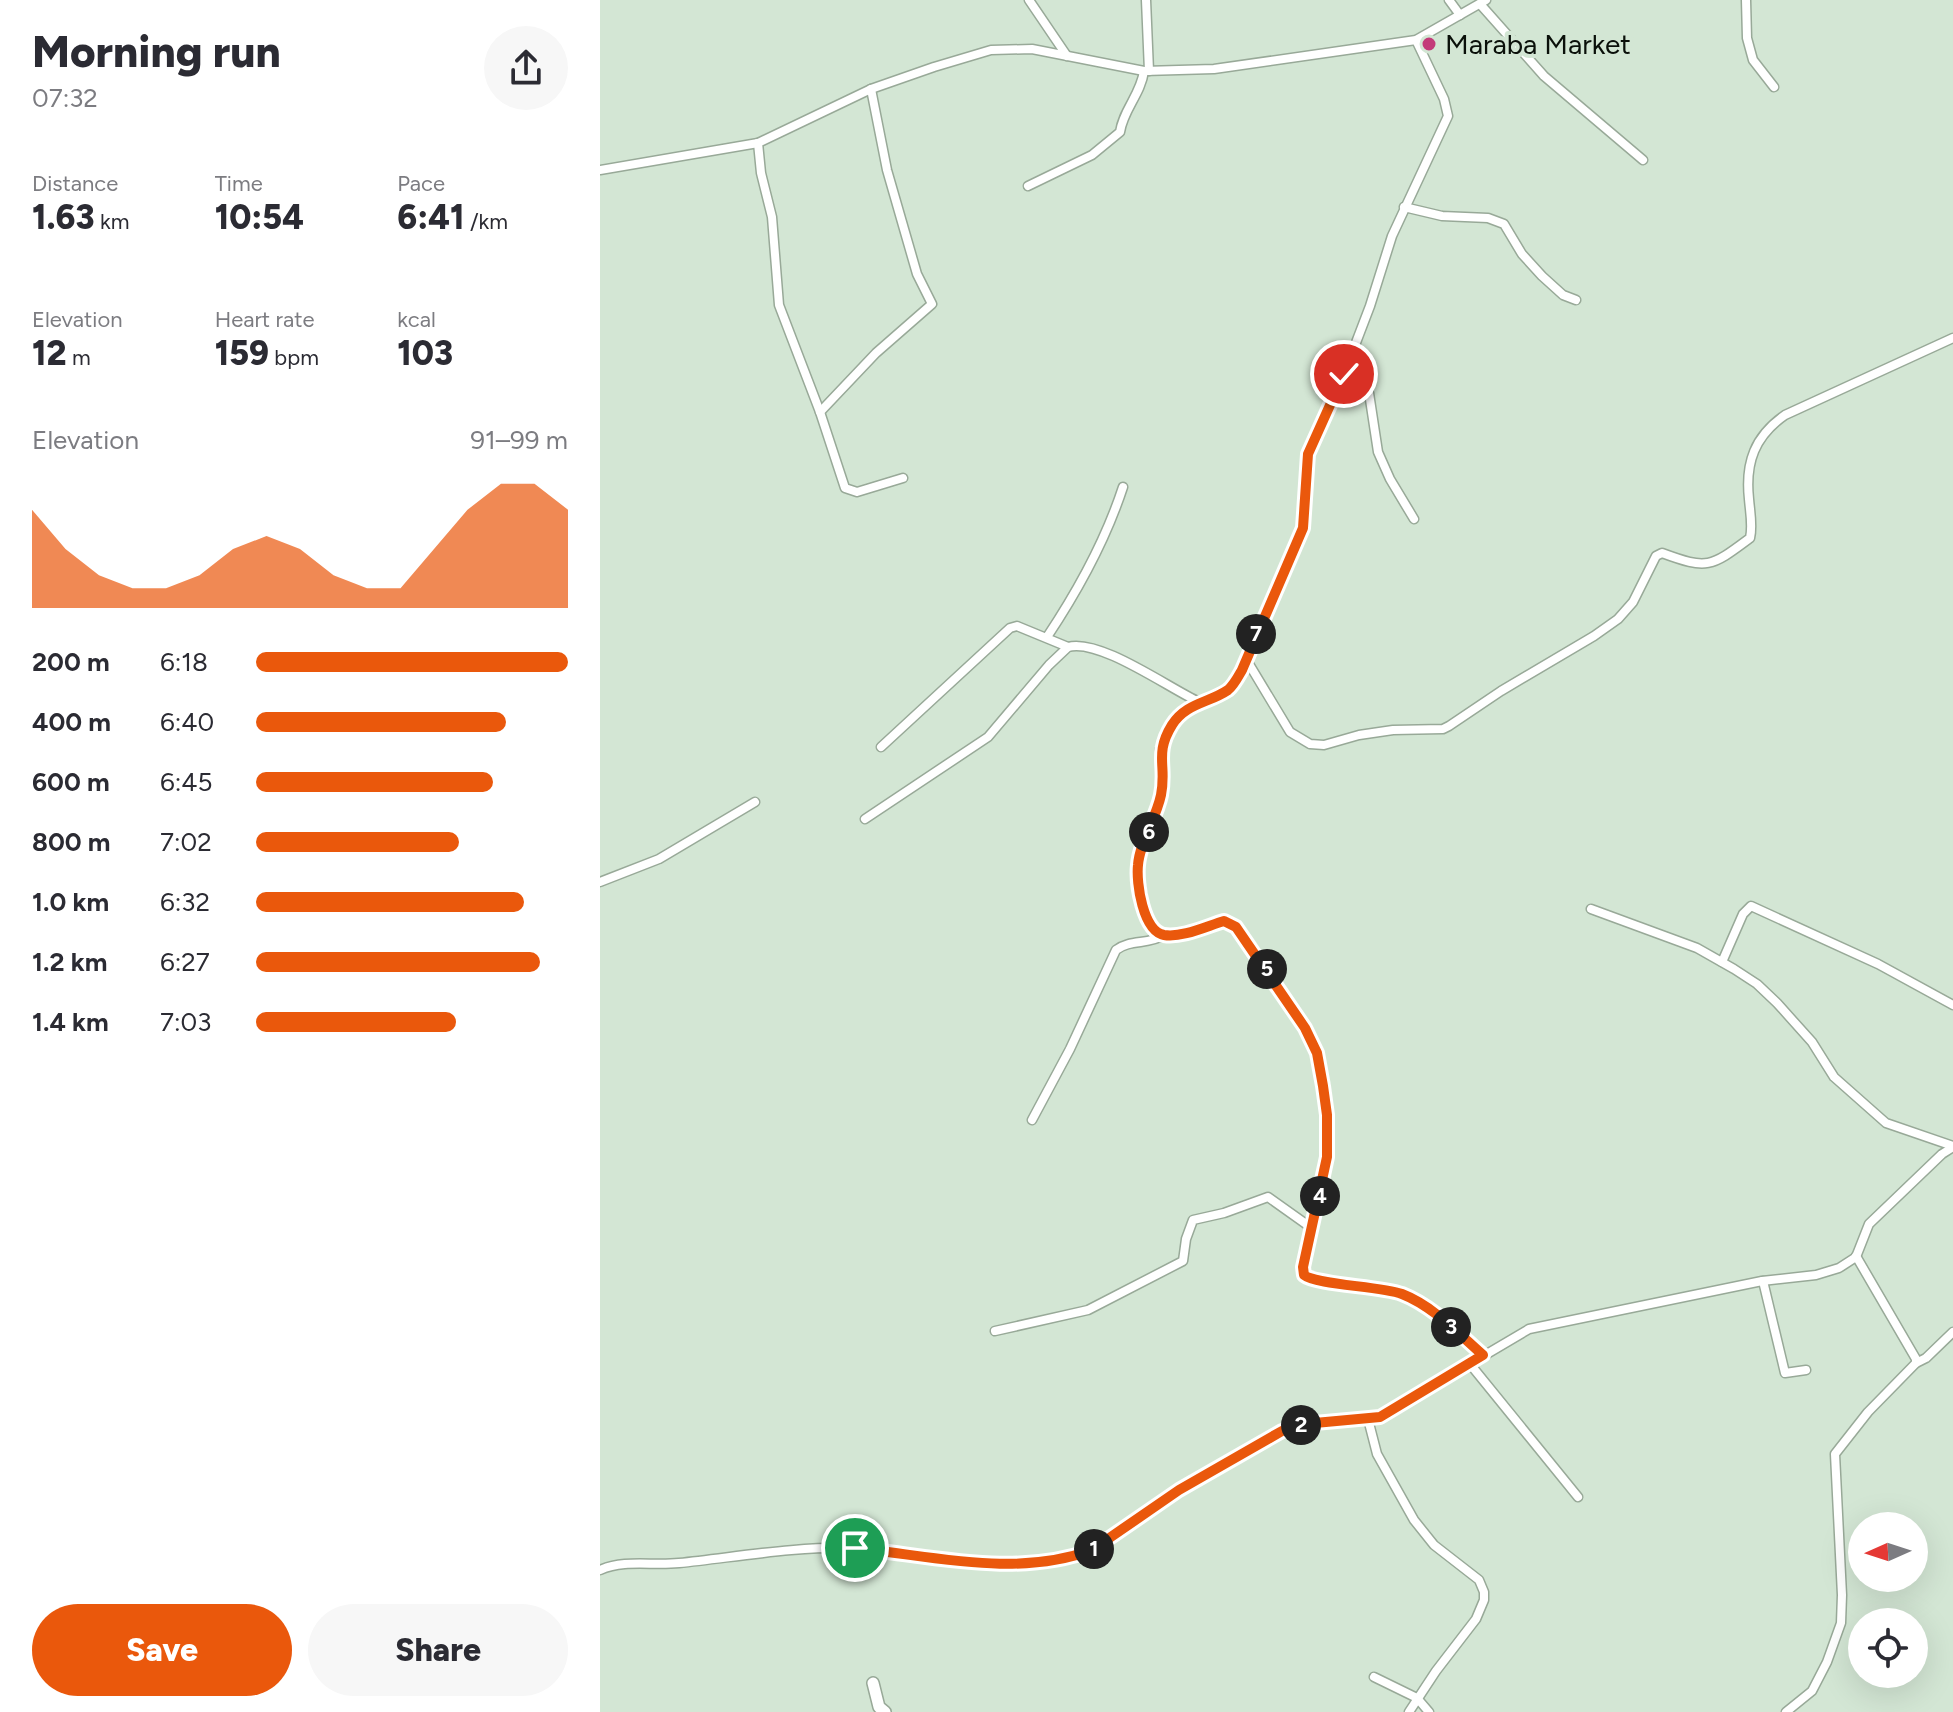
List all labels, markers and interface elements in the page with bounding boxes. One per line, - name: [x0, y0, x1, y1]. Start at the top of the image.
- text: Morning run: [32, 25, 281, 78]
- button: share: [484, 26, 568, 110]
- place label: Maraba Market: [1445, 27, 1631, 61]
- marker: Maraba Market: [1420, 35, 1438, 53]
- text: 07:32: [32, 82, 98, 114]
- text: Distance: [32, 170, 118, 197]
- text: Time: [215, 170, 263, 197]
- text: Pace: [397, 170, 445, 197]
- text: 1.63: [32, 197, 95, 238]
- text: 10:54: [215, 197, 304, 238]
- text: 6:41: [397, 197, 464, 238]
- text: km: [95, 208, 129, 235]
- text: /km: [464, 208, 508, 235]
- text: Elevation: [32, 306, 122, 333]
- text: Heart rate: [215, 306, 315, 333]
- text: kcal: [397, 306, 436, 333]
- text: 12: [32, 333, 66, 374]
- text: 159: [215, 333, 269, 374]
- text: 103: [397, 333, 453, 374]
- pin: [1310, 340, 1378, 408]
- text: m: [66, 344, 91, 371]
- text: bpm: [269, 344, 319, 371]
- icon: check: [1322, 352, 1366, 396]
- text: Elevation: [32, 424, 139, 456]
- text: 91–99 m: [470, 424, 568, 456]
- pin: 7: [1236, 614, 1276, 654]
- text: 7: [1250, 620, 1262, 647]
- text: 200 m: [32, 646, 110, 678]
- text: 6:18: [160, 646, 208, 678]
- text: 400 m: [32, 706, 111, 738]
- text: 6:40: [160, 706, 214, 738]
- text: 600 m: [32, 766, 110, 798]
- text: 6:45: [160, 766, 212, 798]
- pin: 6: [1129, 812, 1169, 852]
- text: 6: [1143, 818, 1155, 845]
- text: 800 m: [32, 826, 110, 858]
- text: 7:02: [160, 826, 212, 858]
- text: 1.0 km: [32, 886, 109, 918]
- text: 6:32: [160, 886, 210, 918]
- text: 1.2 km: [32, 946, 107, 978]
- text: 6:27: [160, 946, 210, 978]
- pin: 5: [1247, 949, 1287, 989]
- text: 5: [1261, 955, 1273, 982]
- text: 1.4 km: [32, 1006, 109, 1038]
- text: 7:03: [160, 1006, 211, 1038]
- pin: 4: [1300, 1176, 1340, 1216]
- text: 4: [1313, 1182, 1327, 1209]
- pin: 3: [1431, 1307, 1471, 1347]
- text: 3: [1445, 1313, 1457, 1340]
- pin: 2: [1281, 1405, 1321, 1445]
- text: 2: [1295, 1411, 1307, 1438]
- north arrow: [1848, 1512, 1928, 1592]
- map controls: [1848, 1512, 1928, 1688]
- pin: [821, 1514, 889, 1582]
- icon: arrive: [833, 1526, 877, 1570]
- pin: 1: [1074, 1529, 1114, 1569]
- text: 1: [1089, 1535, 1099, 1562]
- button: Save: [32, 1604, 292, 1696]
- button: Share: [308, 1604, 568, 1696]
- button: locate: [1848, 1608, 1928, 1688]

